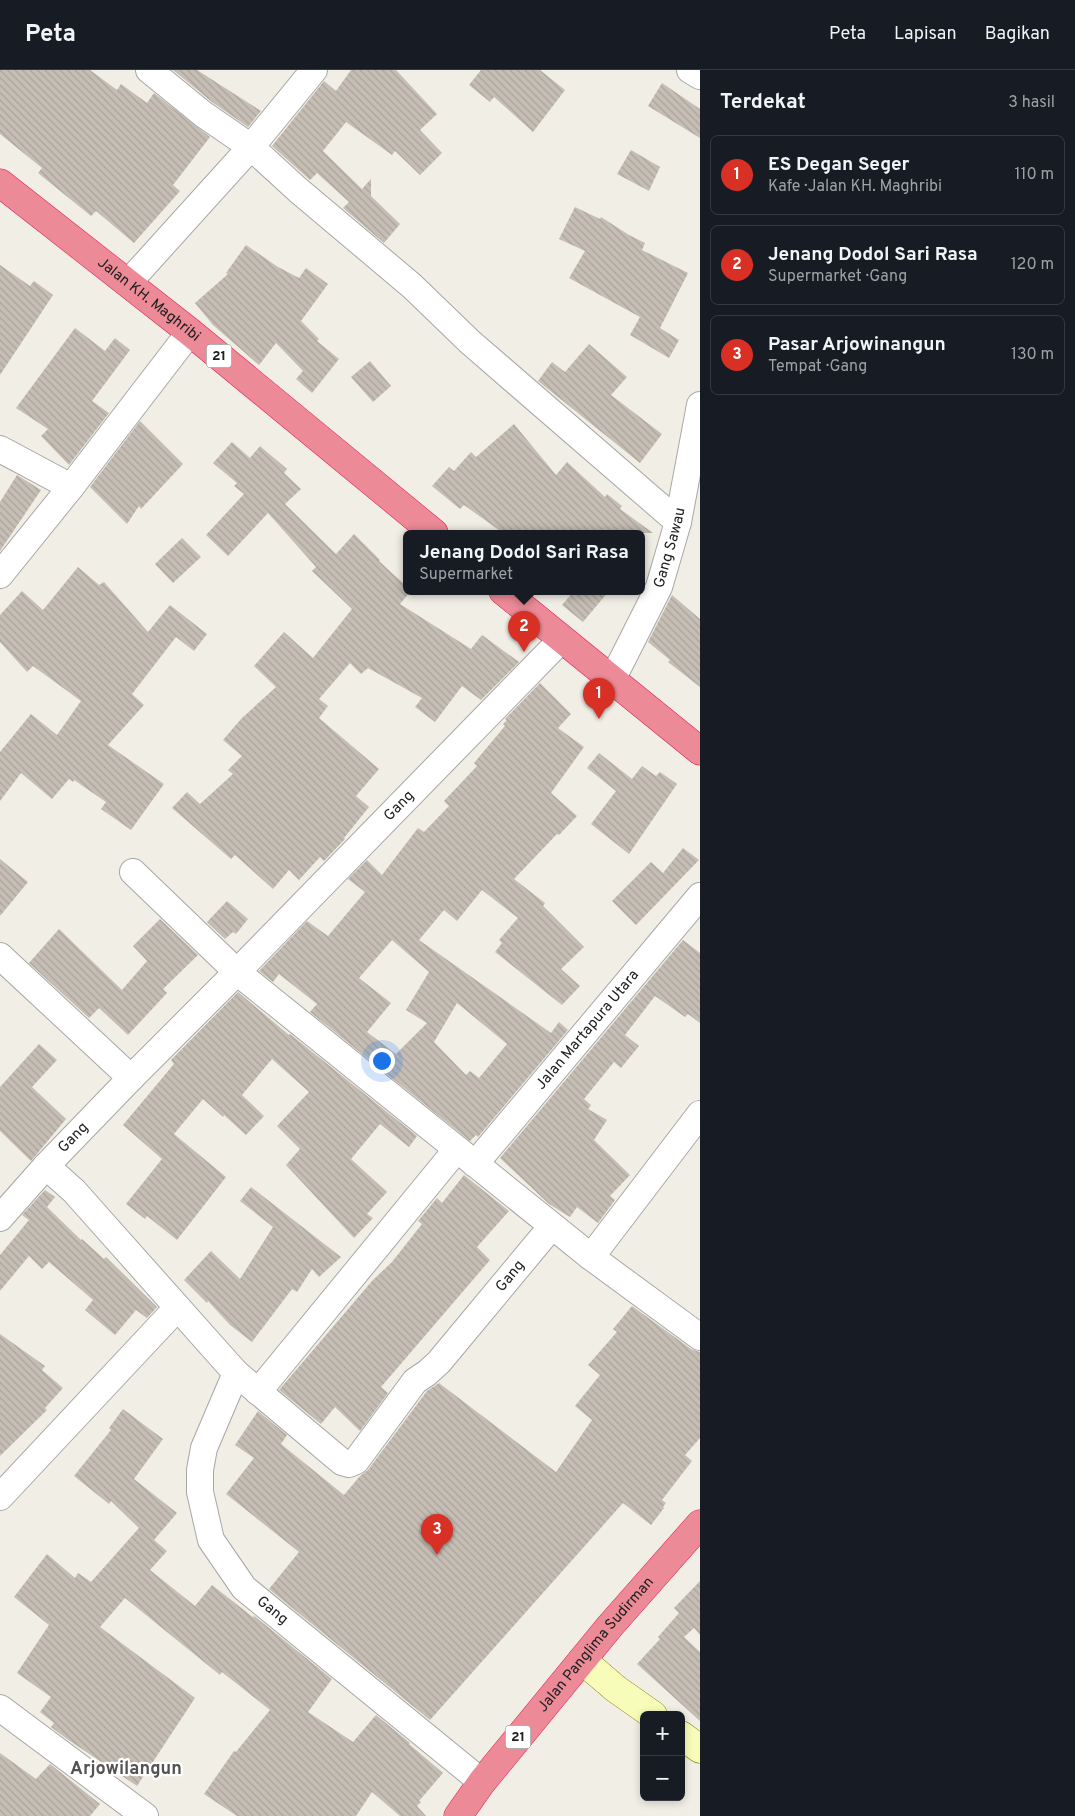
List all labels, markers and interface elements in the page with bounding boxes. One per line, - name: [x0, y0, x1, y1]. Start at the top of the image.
- text: Peta: [25, 20, 76, 50]
- text: Peta: [829, 23, 866, 46]
- text: Lapisan: [894, 23, 957, 46]
- text: Bagikan: [985, 23, 1050, 46]
- text: Terdekat: [720, 89, 806, 116]
- text: 3 hasil: [1008, 93, 1055, 113]
- text: ES Degan Seger: [768, 153, 909, 177]
- text: 1: [734, 165, 740, 185]
- text: 110 m: [1014, 165, 1054, 185]
- text: Kafe · Jalan KH. Maghribi: [768, 177, 942, 197]
- text: Jenang Dodol Sari Rasa: [768, 243, 978, 267]
- street label: Jalan KH. Maghribi: [93, 253, 204, 346]
- text: 2: [732, 255, 742, 275]
- text: 120 m: [1011, 255, 1054, 275]
- text: Supermarket · Gang: [768, 267, 907, 287]
- text: Pasar Arjowinangun: [768, 333, 946, 357]
- road number: 21: [206, 344, 232, 368]
- text: 3: [732, 345, 742, 365]
- text: 130 m: [1011, 345, 1054, 365]
- text: Tempat · Gang: [768, 357, 867, 377]
- street label: Gang Sawau: [650, 506, 690, 590]
- popup: [403, 530, 645, 595]
- text: Jenang Dodol Sari Rasa: [419, 541, 629, 565]
- text: Supermarket: [419, 565, 513, 585]
- pin: 2: [508, 611, 540, 652]
- pin: 1: [583, 678, 615, 719]
- street label: Gang: [380, 787, 418, 825]
- street label: Jalan Martapura Utara: [532, 966, 643, 1094]
- your location: [369, 1048, 395, 1074]
- street label: Gang: [54, 1118, 93, 1157]
- street label: Gang: [492, 1256, 529, 1296]
- pin: 3: [421, 1514, 453, 1555]
- street label: Jalan Panglima Sudirman: [534, 1573, 658, 1716]
- street label: Gang: [252, 1592, 292, 1630]
- map controls: [640, 1711, 685, 1801]
- button: +: [640, 1711, 685, 1756]
- road number: 21: [506, 1725, 530, 1748]
- button: −: [640, 1756, 685, 1801]
- district label: Arjowilangun: [70, 1758, 182, 1781]

